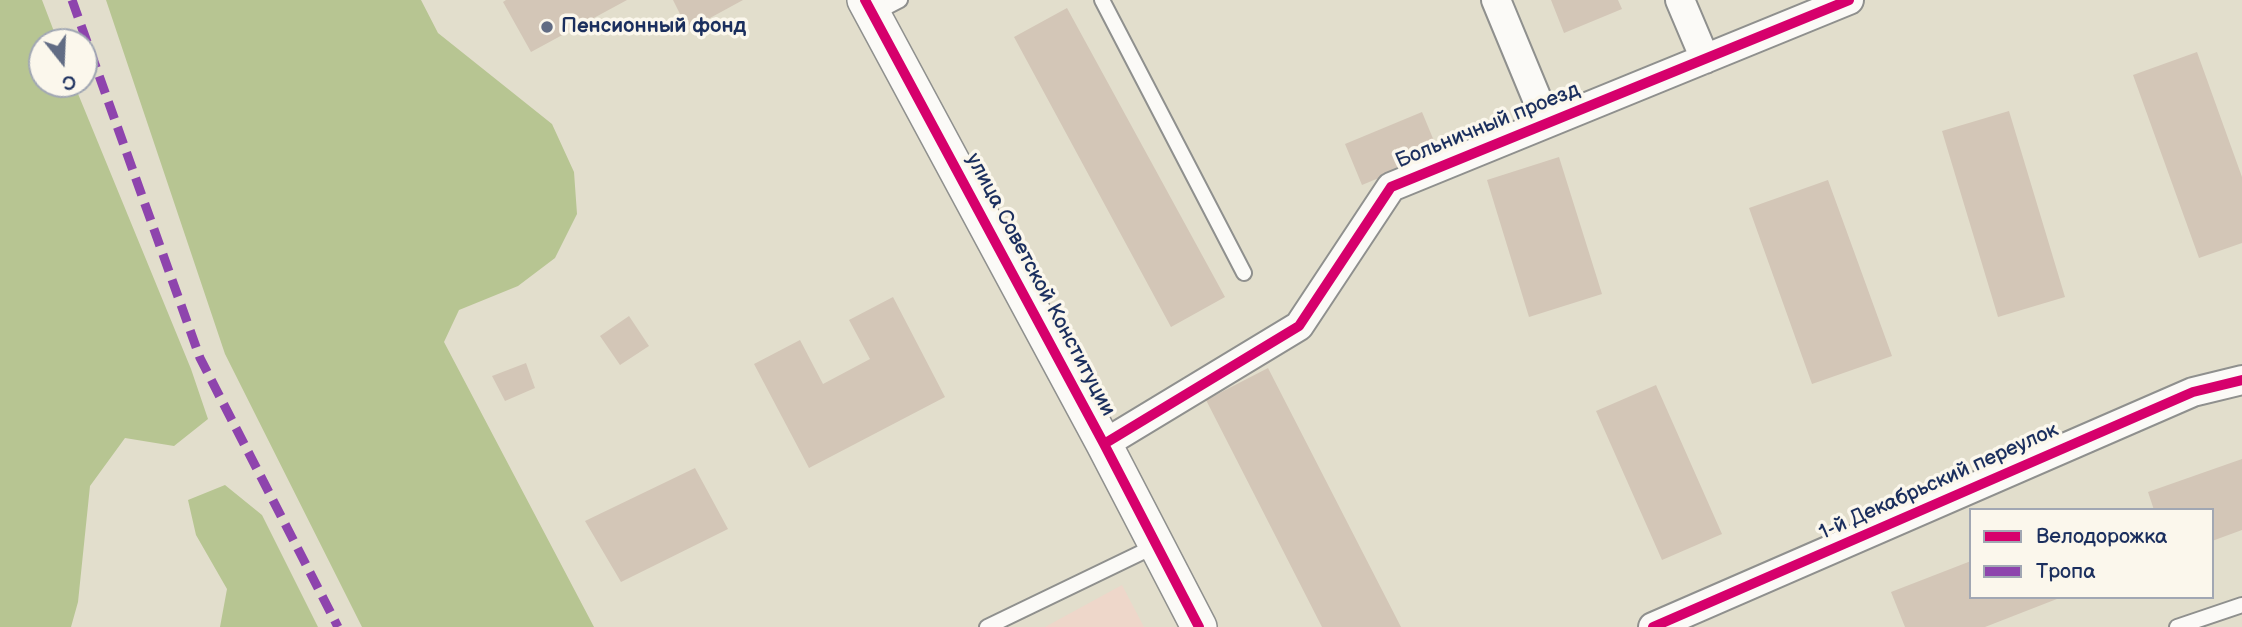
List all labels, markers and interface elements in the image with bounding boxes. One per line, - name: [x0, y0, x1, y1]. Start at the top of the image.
- place label: Пенсионный фонд: [561, 14, 746, 40]
- marker: Пенсионный фонд: [539, 19, 555, 35]
- north arrow: [28, 28, 98, 98]
- text: С: [59, 69, 79, 95]
- street label: Больничный проезд: [1392, 78, 1584, 174]
- street label: улица Советской Конституции: [960, 149, 1120, 421]
- street label: 1-й Декабрьский переулок: [1816, 418, 2062, 546]
- legend: [1969, 508, 2214, 599]
- text: Велодорожка: [2036, 524, 2167, 549]
- text: Тропа: [2036, 559, 2096, 584]

